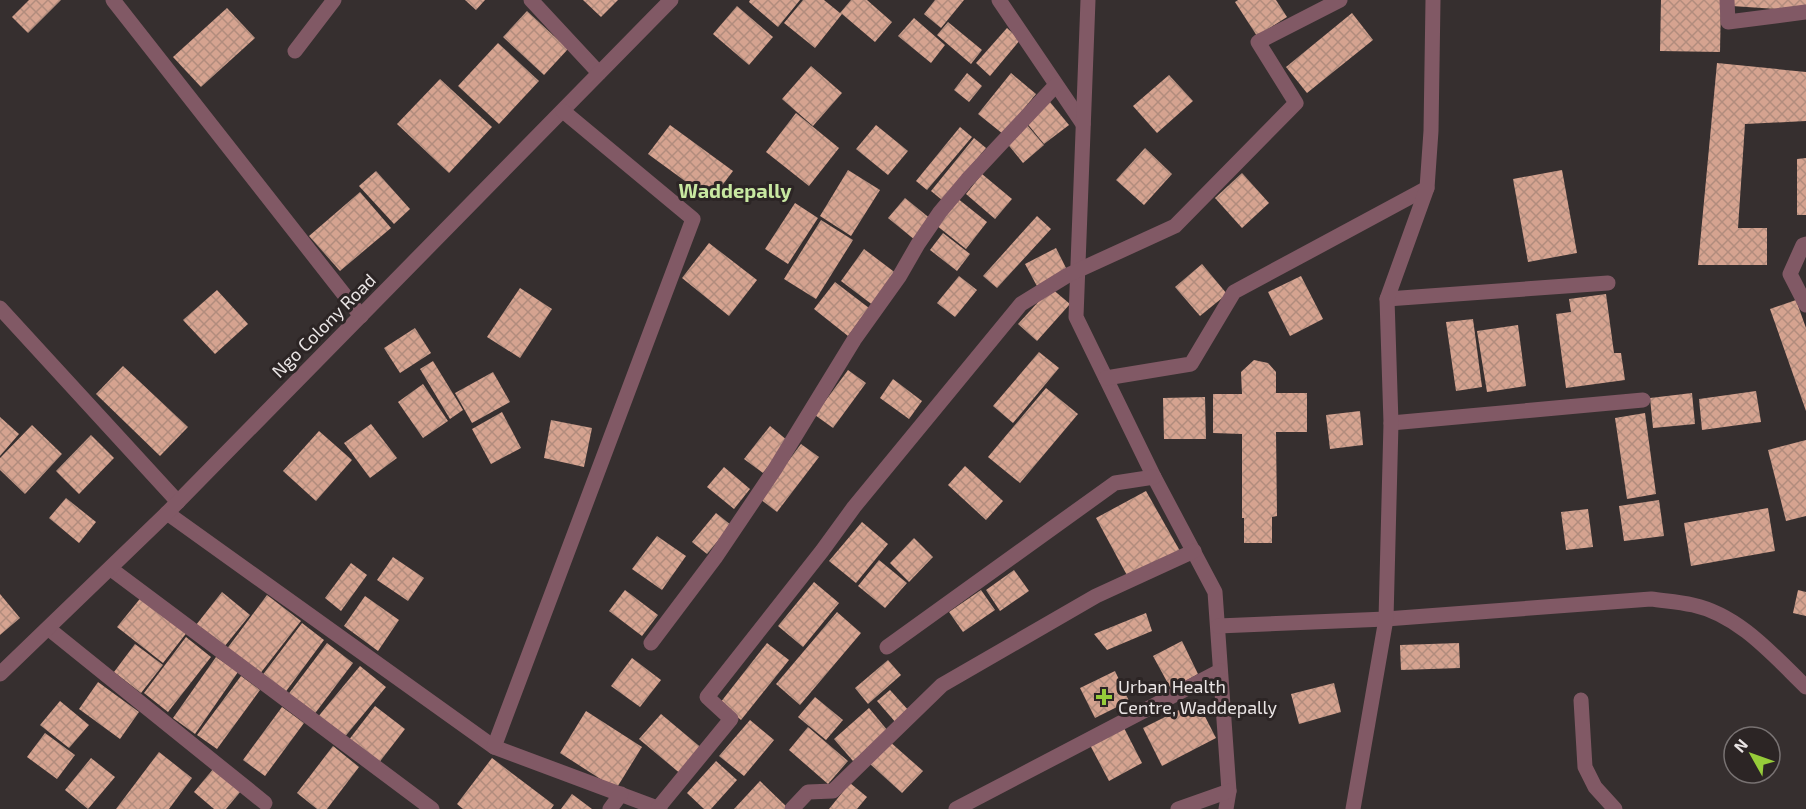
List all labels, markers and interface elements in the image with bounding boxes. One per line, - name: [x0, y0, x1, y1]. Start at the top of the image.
- district label: Waddepally: [678, 178, 792, 203]
- street label: Ngo Colony Road: [267, 269, 380, 382]
- place label: Urban Health Centre, Waddepally: [1118, 675, 1277, 718]
- marker: Urban Health Centre, Waddepally: [1095, 688, 1113, 706]
- north arrow: [1722, 725, 1782, 785]
- text: N: [1729, 735, 1751, 756]

